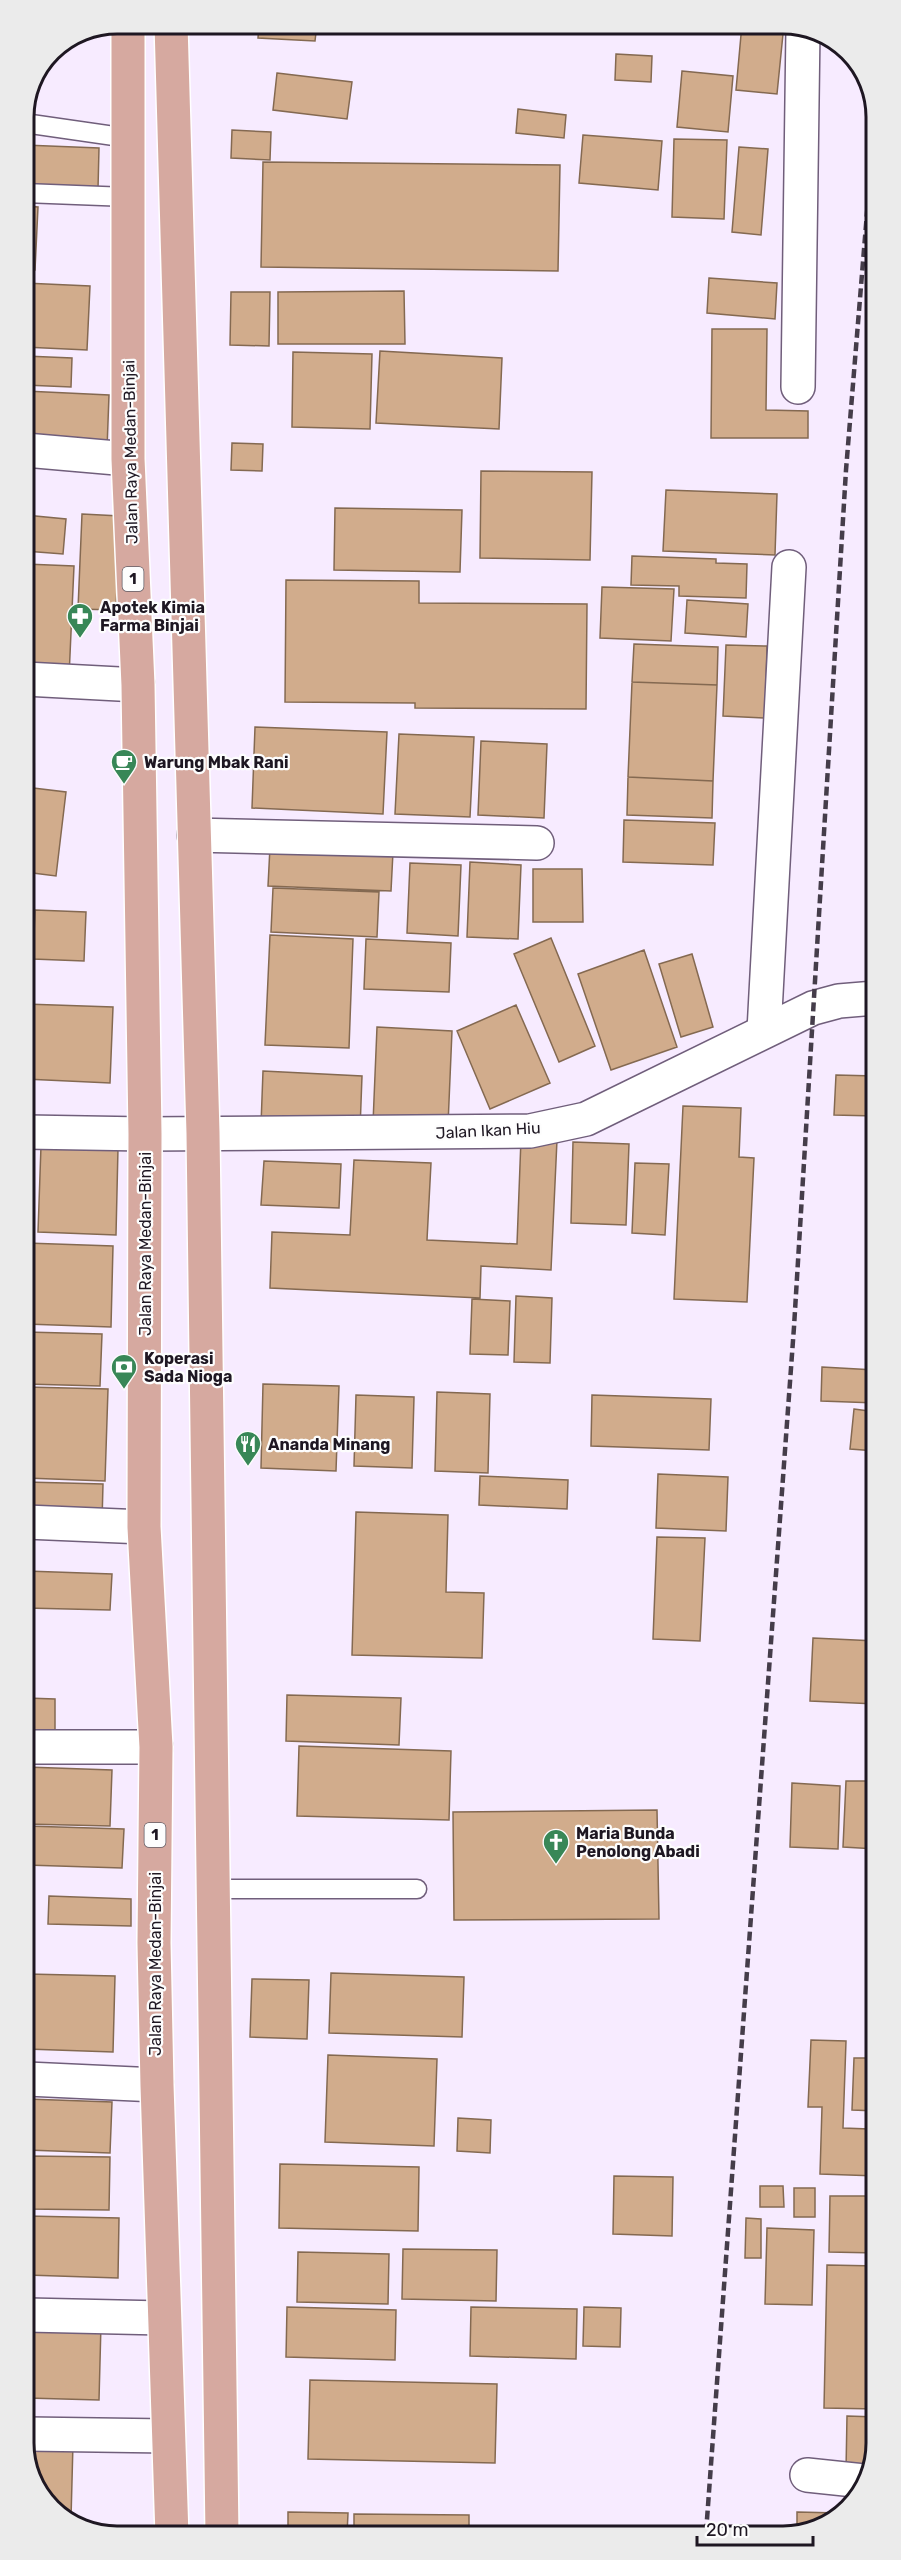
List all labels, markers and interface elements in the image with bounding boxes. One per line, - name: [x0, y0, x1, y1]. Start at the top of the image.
- street label: Jalan Raya Medan-Binjai: [119, 360, 142, 544]
- road number: 1: [122, 567, 144, 591]
- place label: Apotek Kimia Farma Binjai: [100, 598, 205, 635]
- pharmacy icon: Apotek Kimia Farma Binjai: [65, 601, 95, 639]
- cafe icon: Warung Mbak Rani: [109, 747, 139, 785]
- place label: Warung Mbak Rani: [144, 753, 289, 772]
- street label: Jalan Ikan Hiu: [435, 1118, 541, 1143]
- street label: Jalan Raya Medan-Binjai: [136, 1152, 155, 1336]
- place label: Koperasi Sada Nioga: [144, 1349, 232, 1386]
- bank icon: Koperasi Sada Nioga: [109, 1352, 139, 1390]
- restaurant icon: Ananda Minang: [233, 1429, 263, 1467]
- place label: Ananda Minang: [268, 1435, 390, 1454]
- road number: 1: [144, 1823, 166, 1847]
- place label: Maria Bunda Penolong Abadi: [576, 1824, 700, 1861]
- church icon: Maria Bunda Penolong Abadi: [541, 1827, 571, 1865]
- street label: Jalan Raya Medan-Binjai: [146, 1872, 165, 2056]
- scale bar: [697, 2509, 812, 2547]
- text: 20 m: [706, 2519, 748, 2541]

